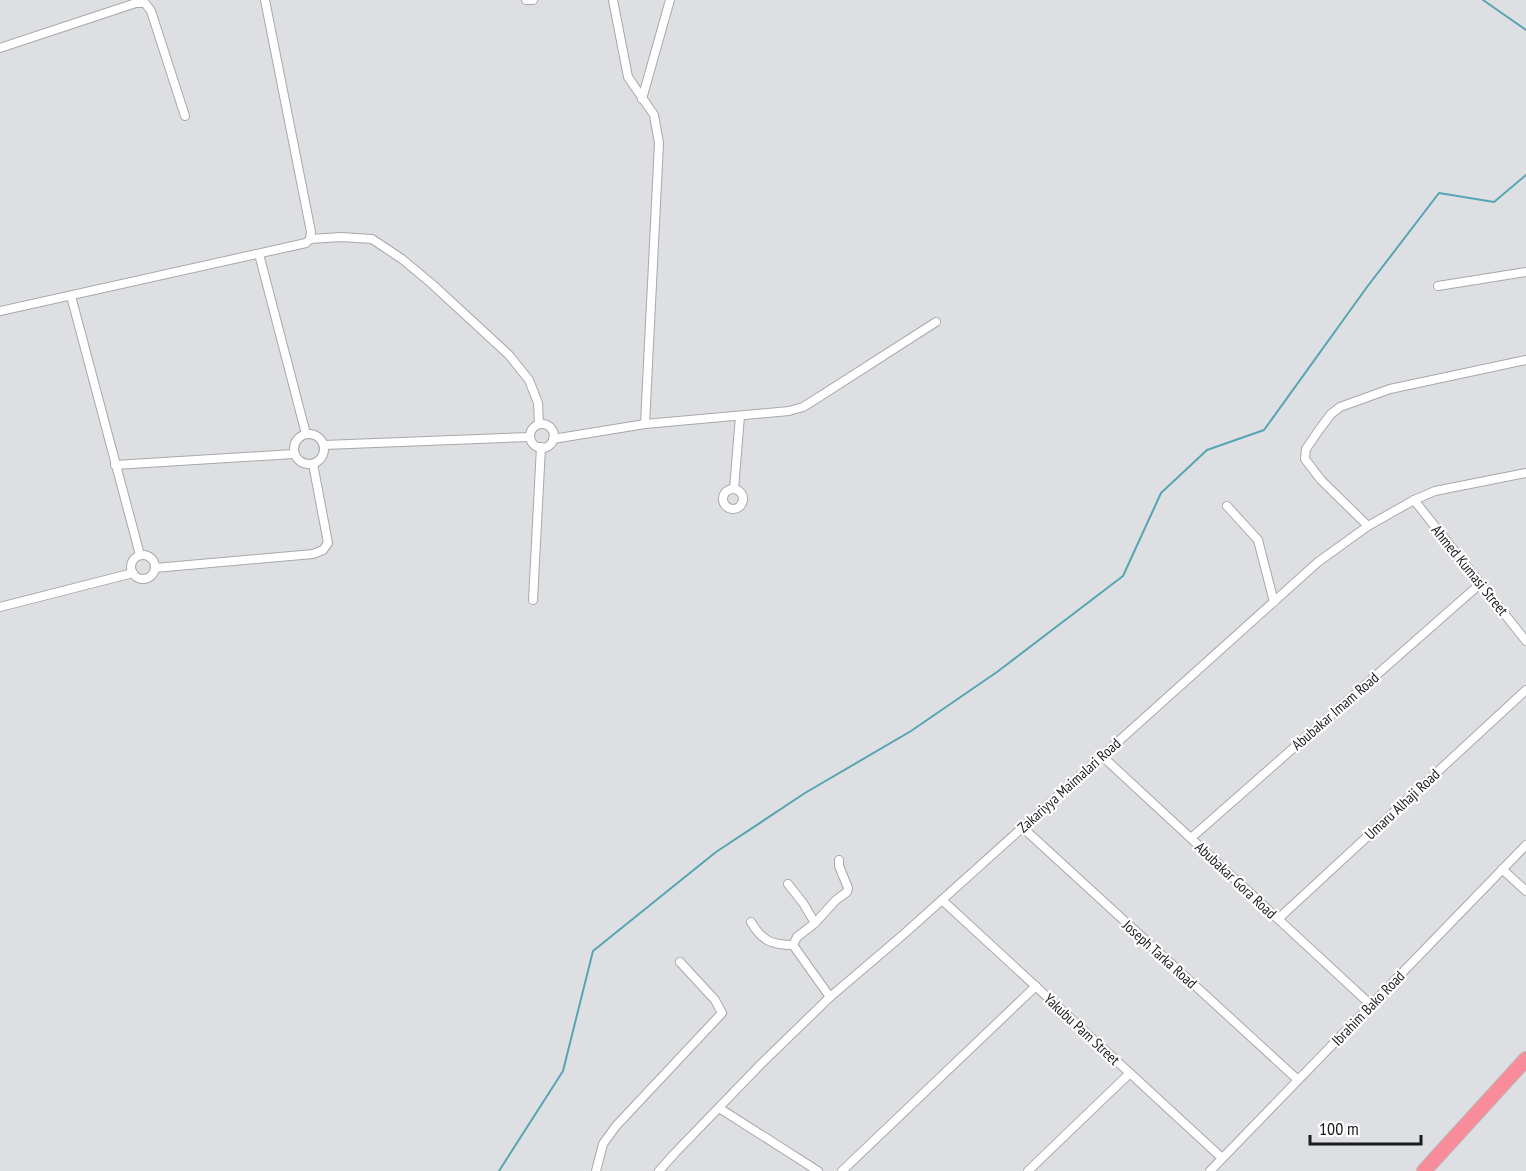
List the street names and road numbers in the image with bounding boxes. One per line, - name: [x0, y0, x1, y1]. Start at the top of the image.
- street label: Ahmed Kumasi Street: [1428, 521, 1512, 619]
- street label: Abubakar Imam Road: [1287, 668, 1383, 754]
- street label: Zakariyya Maimalari Road: [1013, 734, 1125, 836]
- street label: Umaru Alhaji Road: [1361, 765, 1443, 843]
- street label: Abubakar Gora Road: [1191, 837, 1281, 923]
- street label: Joseph Tarka Road: [1118, 915, 1201, 992]
- street label: Ibrahim Bako Road: [1328, 967, 1408, 1049]
- street label: Yakubu Pam Street: [1040, 989, 1124, 1069]

